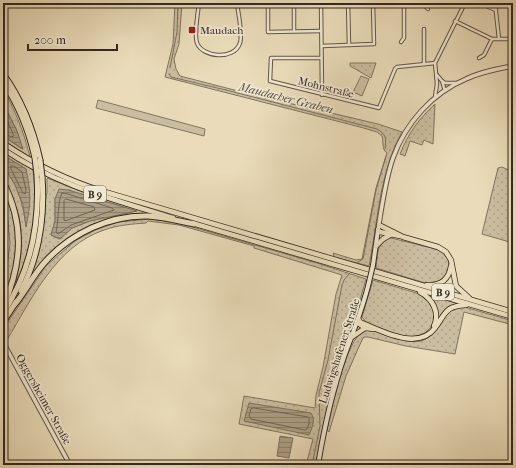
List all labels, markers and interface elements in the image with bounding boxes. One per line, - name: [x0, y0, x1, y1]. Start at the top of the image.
- place label: Maudach: [200, 24, 244, 37]
- marker: Maudach: [187, 25, 197, 35]
- scale bar: [28, 26, 117, 52]
- text: 200 m: [34, 33, 66, 47]
- street label: Mohnstraße: [297, 74, 356, 101]
- water label: Maudacher Graben: [236, 79, 335, 117]
- road number: B 9: [84, 186, 106, 202]
- road number: B 9: [432, 284, 454, 300]
- street label: Ludwigshafener Straße: [316, 296, 363, 405]
- street label: Oggersheimer Straße: [13, 352, 74, 447]

